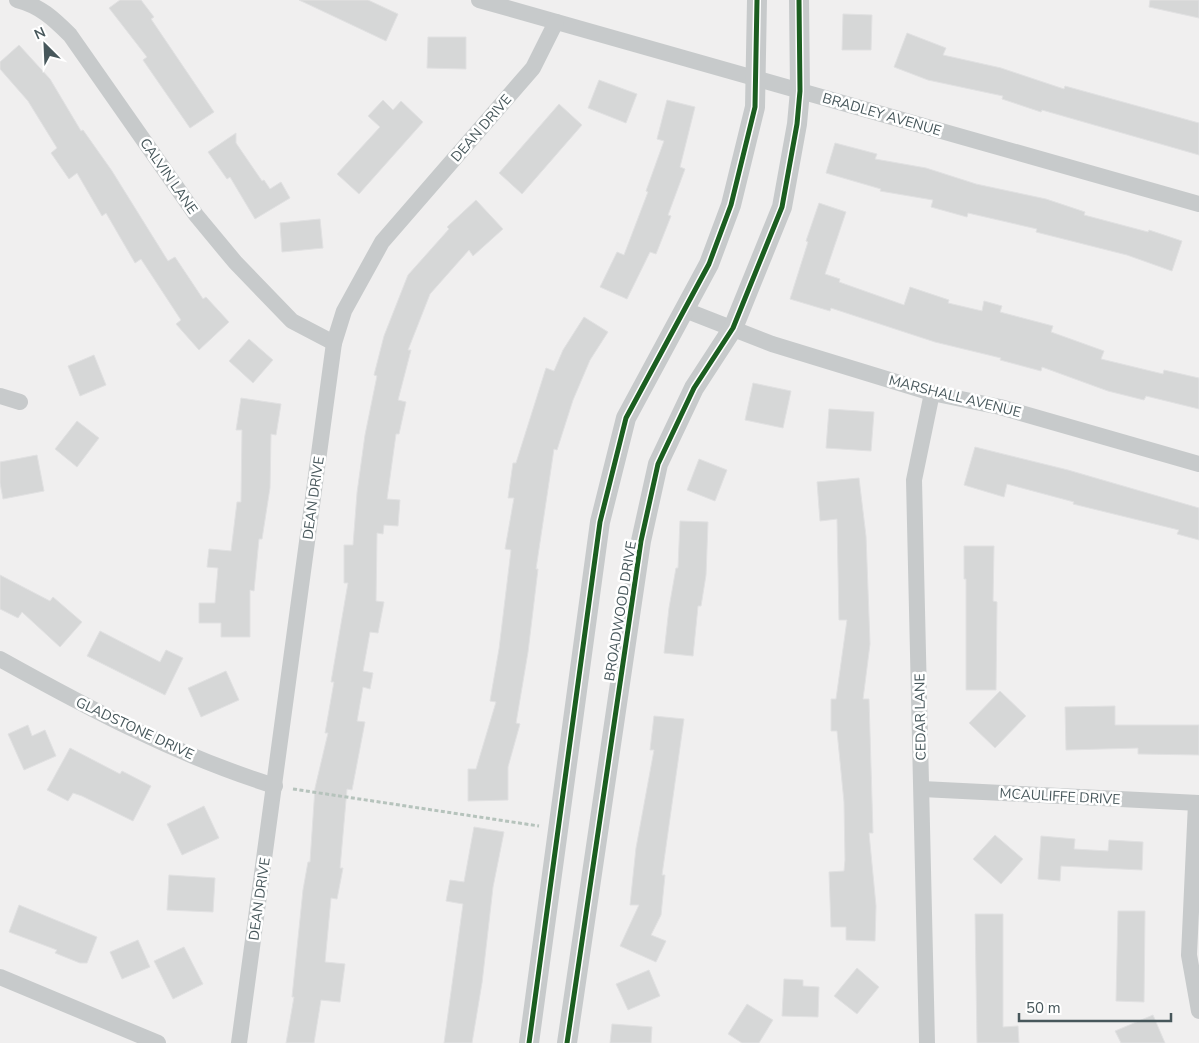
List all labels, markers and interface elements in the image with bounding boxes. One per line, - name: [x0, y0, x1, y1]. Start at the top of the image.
- north arrow: [20, 20, 70, 70]
- text: N: [31, 23, 49, 44]
- street label: BRADLEY AVENUE: [820, 88, 944, 141]
- street label: DEAN DRIVE: [447, 91, 516, 166]
- street label: CALVIN LANE: [135, 134, 202, 218]
- street label: MARSHALL AVENUE: [887, 371, 1023, 422]
- street label: DEAN DRIVE: [298, 455, 329, 541]
- street label: BROADWOOD DRIVE: [600, 540, 641, 682]
- street label: CEDAR LANE: [910, 673, 931, 761]
- street label: GLADSTONE DRIVE: [73, 693, 197, 764]
- street label: MCAULIFFE DRIVE: [999, 784, 1121, 809]
- street label: DEAN DRIVE: [244, 856, 275, 942]
- scale bar: [1019, 990, 1172, 1022]
- text: 50 m: [1026, 998, 1061, 1018]

